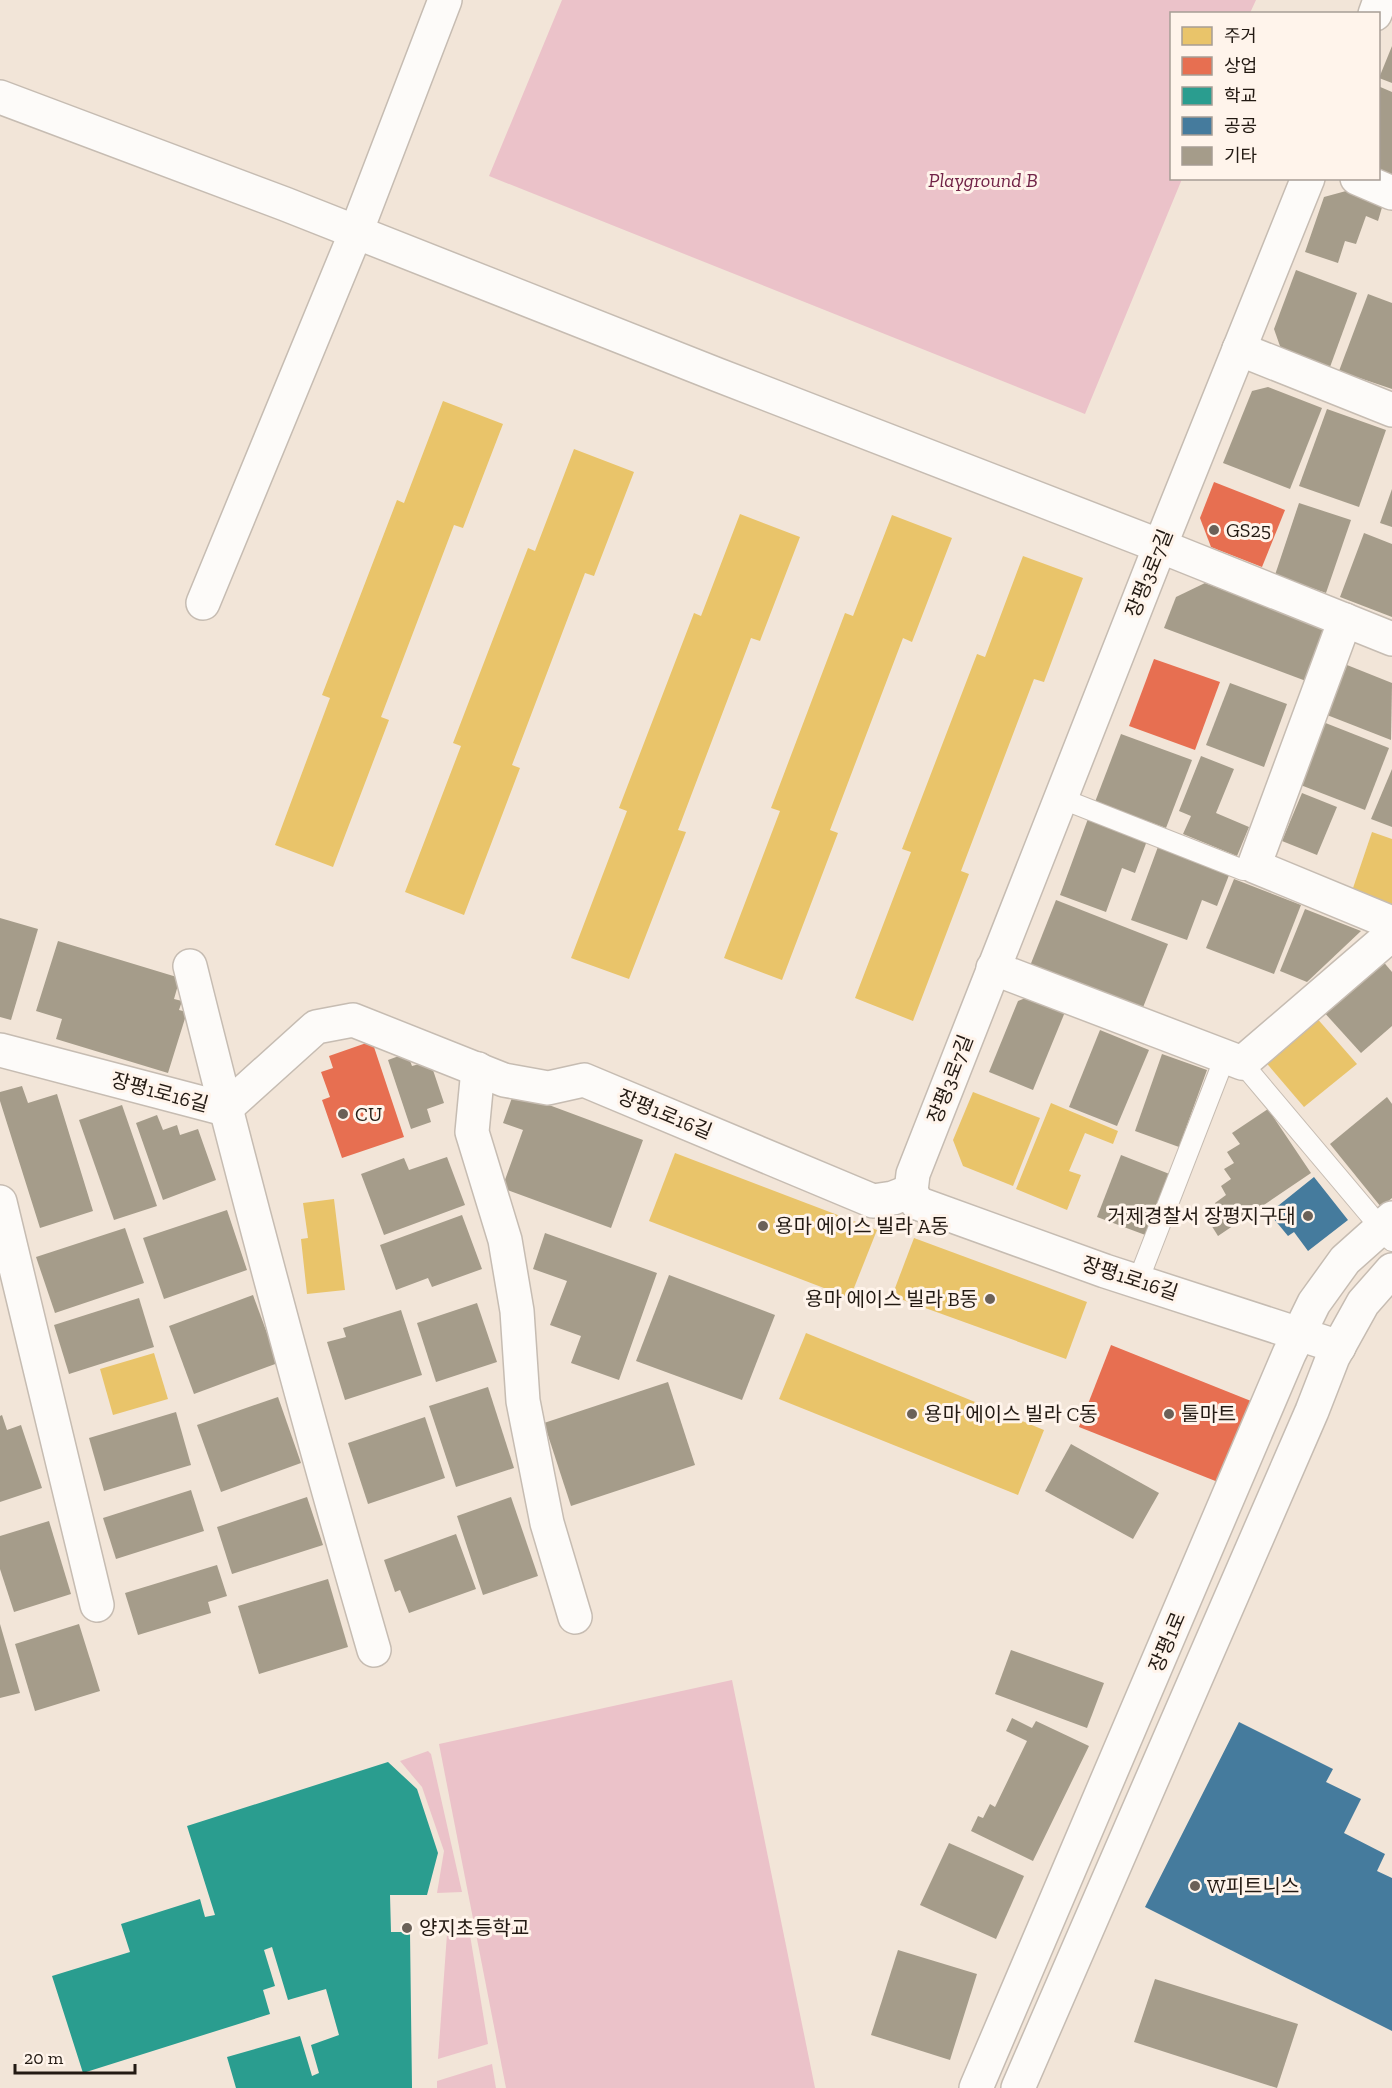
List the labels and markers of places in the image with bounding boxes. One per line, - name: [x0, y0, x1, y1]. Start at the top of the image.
- place label: GS25: [1226, 518, 1271, 542]
- marker: GS25: [1207, 523, 1221, 537]
- place label: CU: [355, 1102, 382, 1126]
- marker: CU: [336, 1107, 350, 1121]
- place label: 거제경찰서 장평지구대: [1107, 1204, 1296, 1228]
- marker: 거제경찰서 장평지구대: [1301, 1209, 1315, 1223]
- place label: 용마 에이스 빌라 A동: [775, 1214, 949, 1238]
- marker: 용마 에이스 빌라 A동: [756, 1219, 770, 1233]
- place label: 용마 에이스 빌라 B동: [805, 1287, 978, 1311]
- marker: 용마 에이스 빌라 B동: [983, 1292, 997, 1306]
- place label: 용마 에이스 빌라 C동: [924, 1402, 1098, 1426]
- place label: 툴마트: [1181, 1402, 1236, 1426]
- marker: 용마 에이스 빌라 C동: [905, 1407, 919, 1421]
- marker: 툴마트: [1162, 1407, 1176, 1421]
- place label: W피트니스: [1207, 1874, 1299, 1898]
- marker: W피트니스: [1188, 1879, 1202, 1893]
- place label: 양지초등학교: [419, 1916, 529, 1940]
- marker: 양지초등학교: [400, 1921, 414, 1935]

